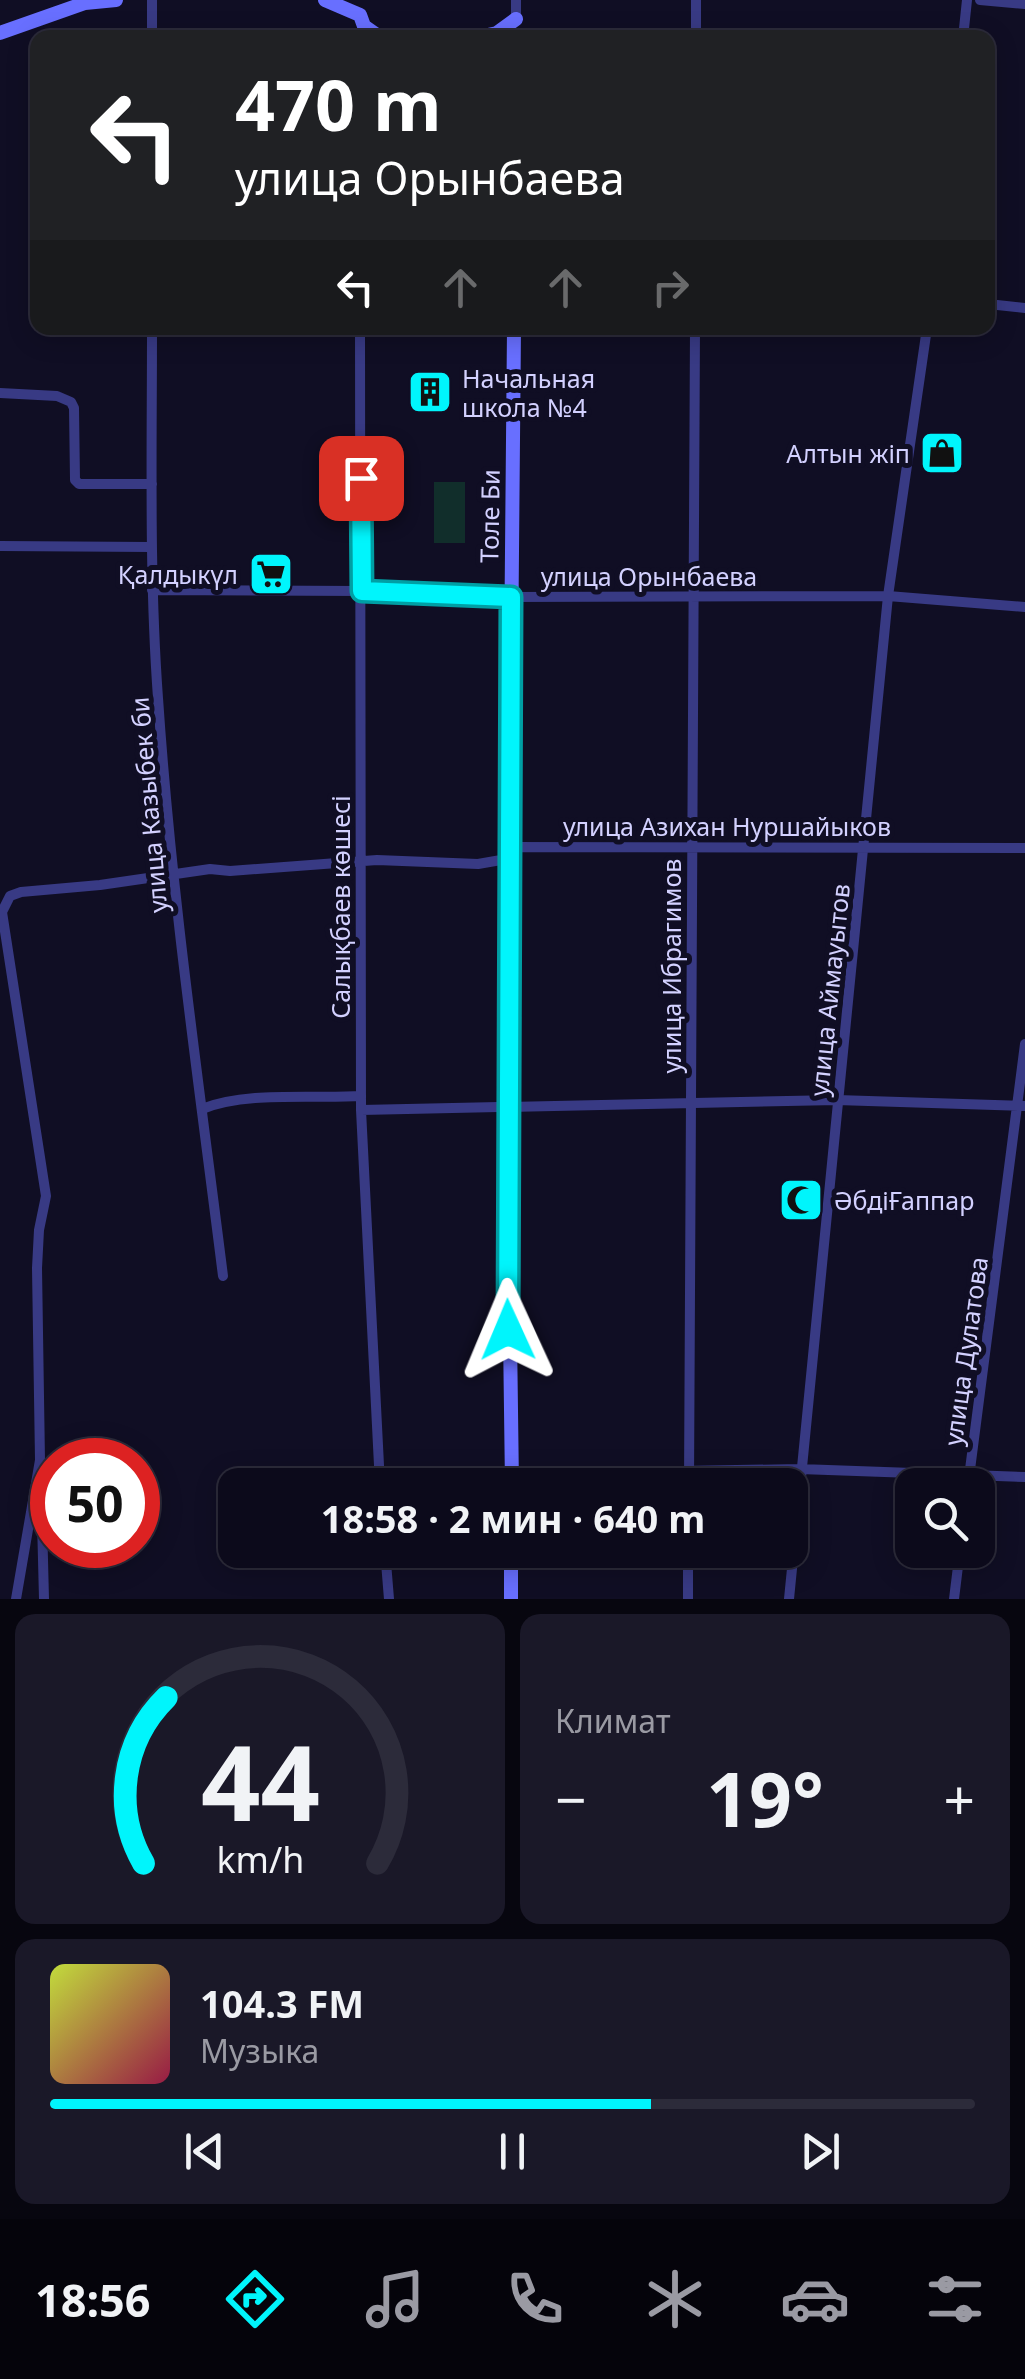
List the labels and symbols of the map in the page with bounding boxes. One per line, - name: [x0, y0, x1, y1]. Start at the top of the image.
- place label: Начальная школа №4: [462, 361, 595, 424]
- building icon: Начальная школа №4: [407, 369, 453, 415]
- shop icon: Алтын жіп: [919, 430, 965, 476]
- pin: [319, 436, 404, 521]
- place label: Алтын жіп: [786, 436, 910, 470]
- street label: Толе Би: [471, 469, 507, 563]
- supermarket icon: Қалдыкүл: [248, 551, 294, 597]
- place label: Қалдыкүл: [118, 557, 238, 591]
- street label: улица Орынбаева: [541, 559, 757, 593]
- street label: улица Казыбек би: [122, 696, 174, 914]
- street label: Салықбаев көшесі: [323, 795, 357, 1019]
- street label: улица Азихан Нуршайыков: [563, 809, 891, 843]
- street label: улица Ибрагимов: [654, 859, 688, 1073]
- street label: улица Аймауытов: [801, 882, 857, 1098]
- mosque icon: ӘбдіҒаппар: [778, 1177, 824, 1223]
- place label: ӘбдіҒаппар: [834, 1183, 974, 1217]
- street label: улица Дулатова: [935, 1254, 995, 1448]
- position arrow: [456, 1278, 560, 1382]
- speed limit sign: 50: [30, 1438, 160, 1568]

